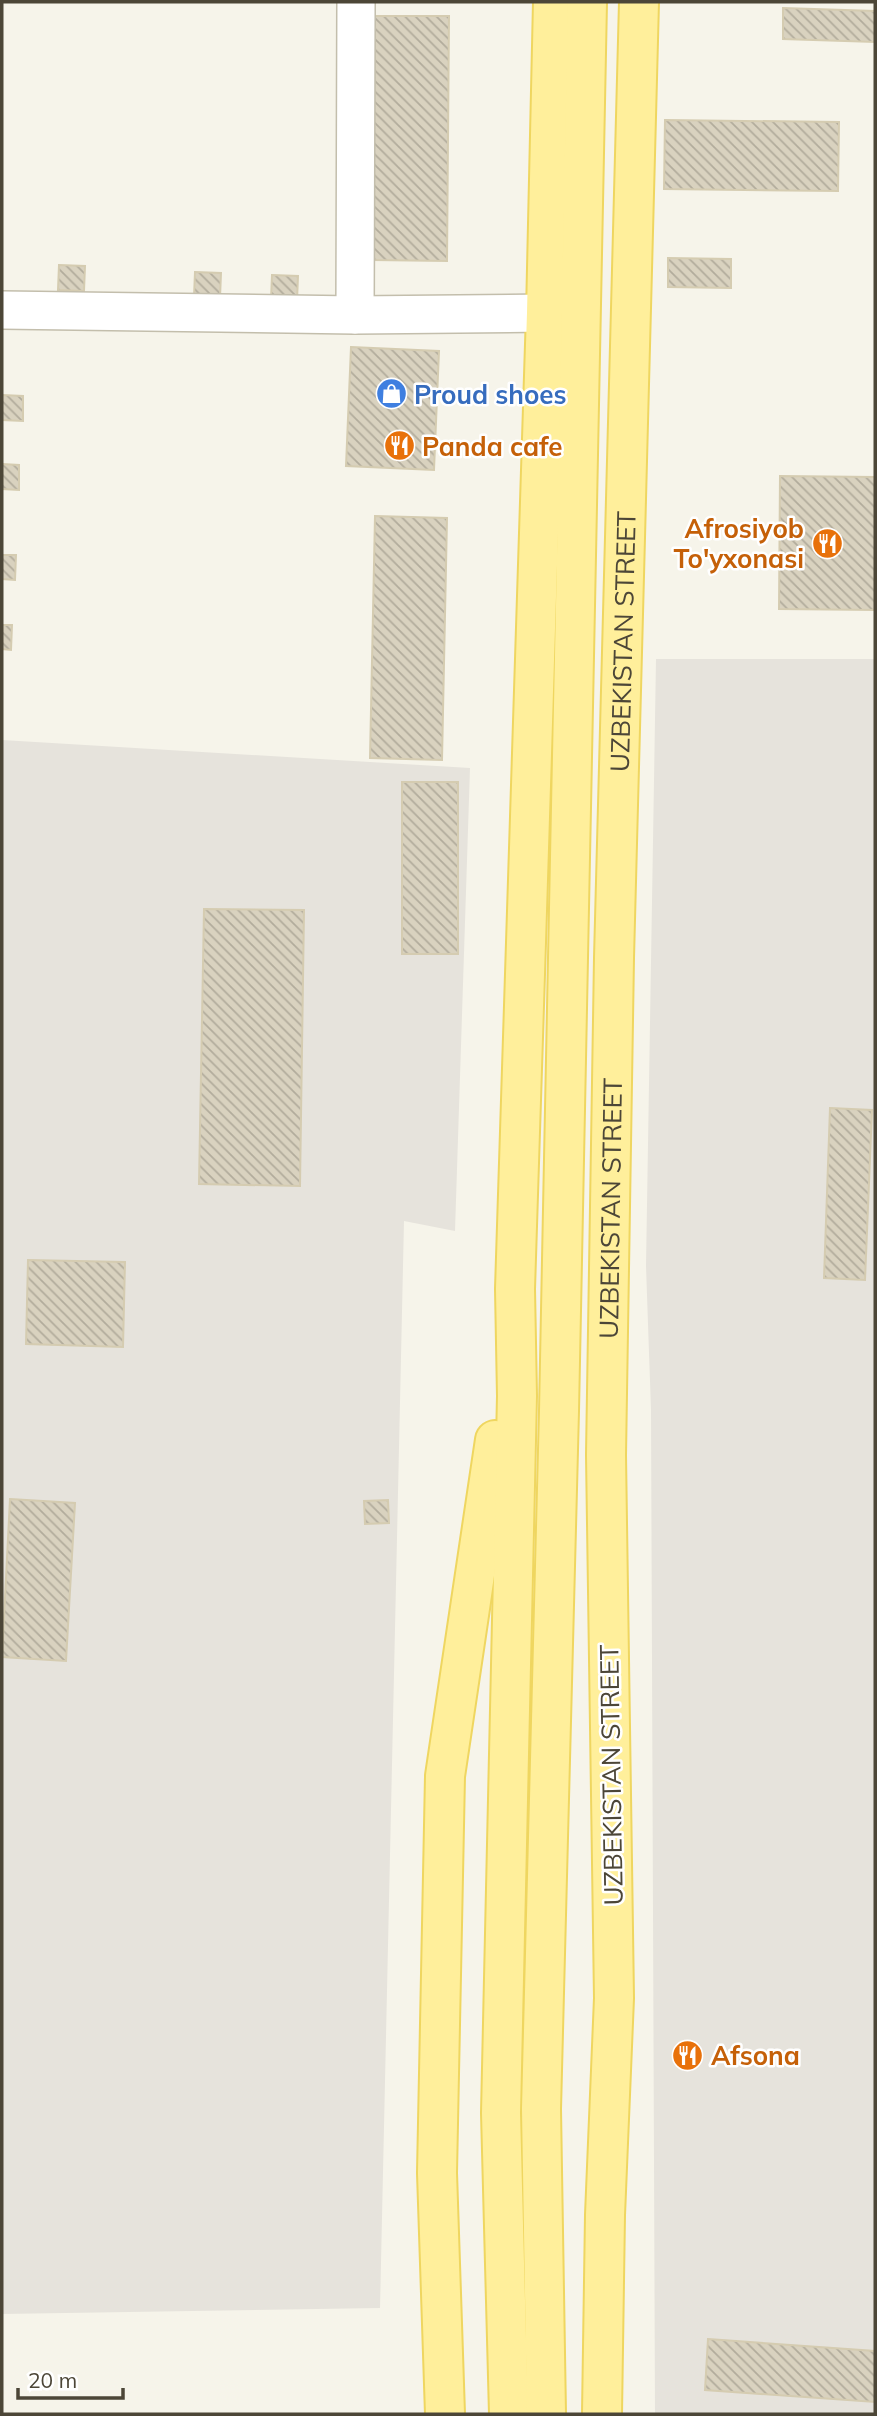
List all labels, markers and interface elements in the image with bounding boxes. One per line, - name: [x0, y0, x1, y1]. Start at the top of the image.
- shop icon: Proud shoes: [374, 377, 408, 411]
- place label: Proud shoes: [414, 378, 567, 411]
- restaurant icon: Panda cafe: [382, 429, 416, 463]
- place label: Panda cafe: [422, 430, 563, 463]
- street label: UZBEKISTAN STREET: [602, 510, 642, 772]
- place label: Afrosiyob To'yxonasi: [673, 512, 804, 575]
- restaurant icon: Afrosiyob To'yxonasi: [810, 526, 844, 560]
- street label: UZBEKISTAN STREET: [591, 1077, 629, 1339]
- street label: UZBEKISTAN STREET: [592, 1644, 630, 1906]
- restaurant icon: Afsona: [671, 2038, 705, 2072]
- place label: Afsona: [711, 2039, 800, 2072]
- scale bar: [18, 2356, 122, 2400]
- text: 20 m: [28, 2367, 77, 2393]

